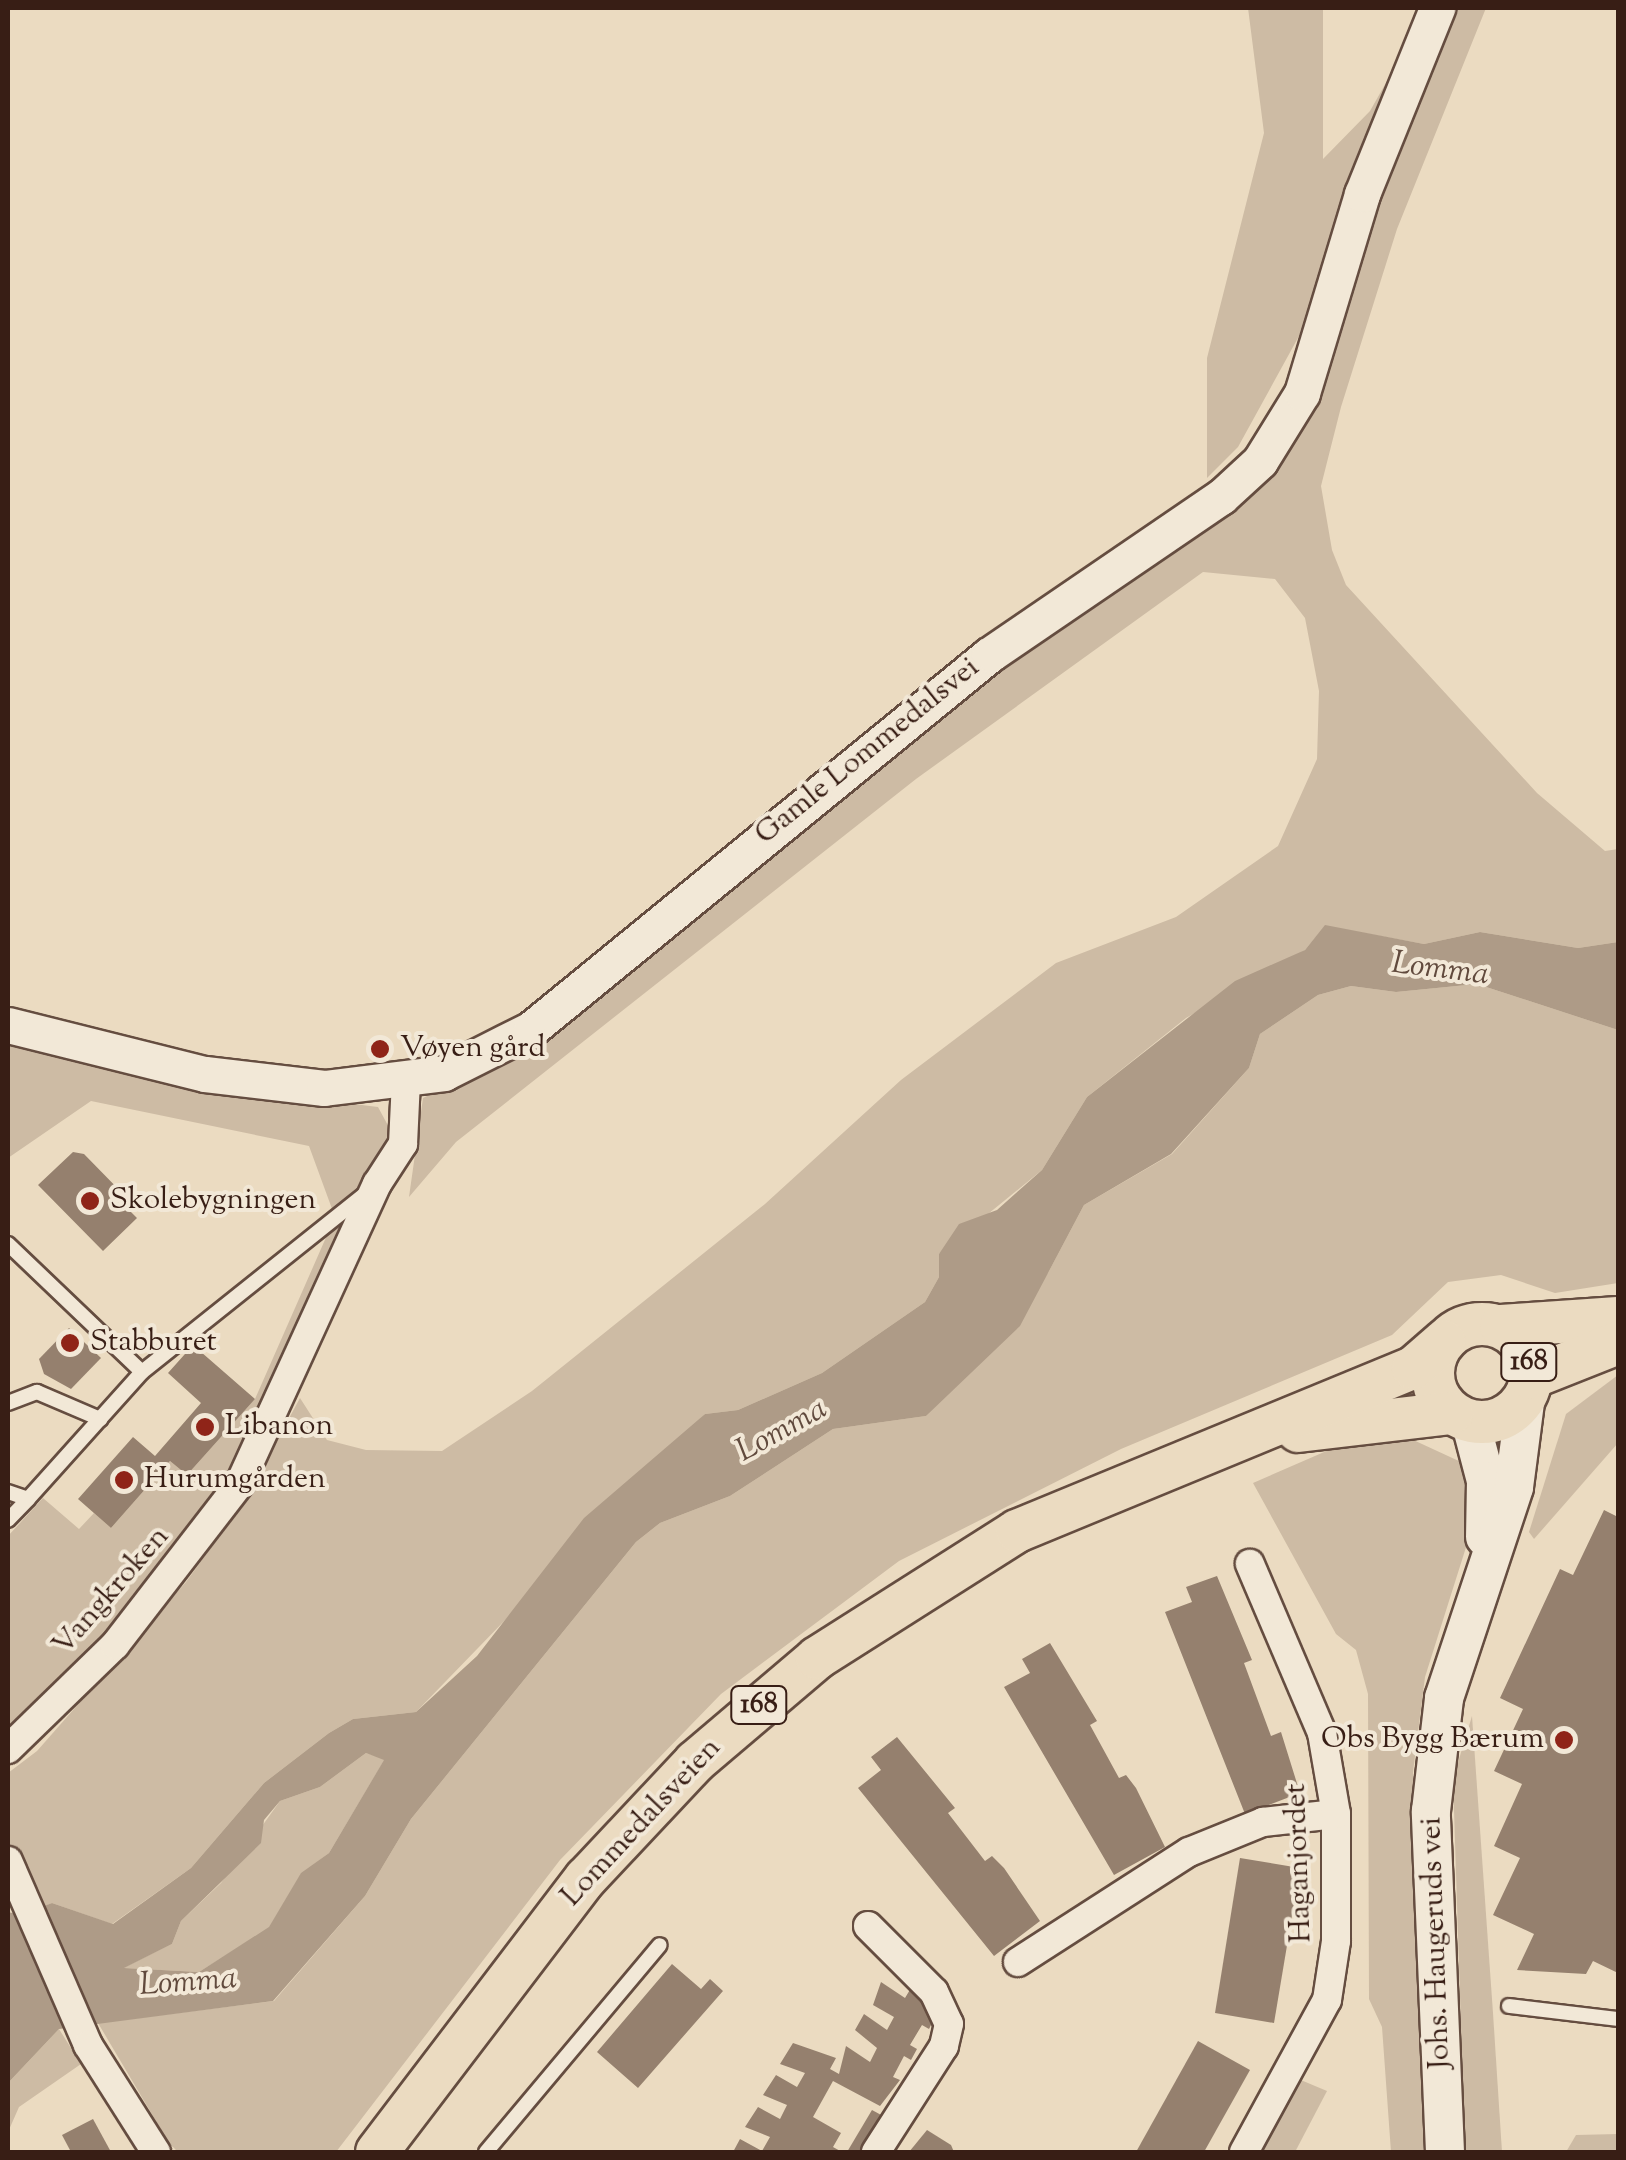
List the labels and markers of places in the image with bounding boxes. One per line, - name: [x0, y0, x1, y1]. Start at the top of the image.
- place label: Vøyen gård: [400, 1031, 546, 1067]
- marker: Vøyen gård: [369, 1038, 391, 1060]
- place label: Skolebygningen: [110, 1183, 316, 1219]
- marker: Skolebygningen: [79, 1190, 101, 1212]
- place label: Stabburet: [90, 1325, 217, 1361]
- marker: Stabburet: [59, 1332, 81, 1354]
- place label: Libanon: [225, 1409, 333, 1445]
- marker: Libanon: [194, 1416, 216, 1438]
- place label: Hurumgården: [144, 1462, 326, 1498]
- marker: Hurumgården: [113, 1469, 135, 1491]
- place label: Obs Bygg Bærum: [1321, 1722, 1544, 1758]
- marker: Obs Bygg Bærum: [1553, 1729, 1575, 1751]

